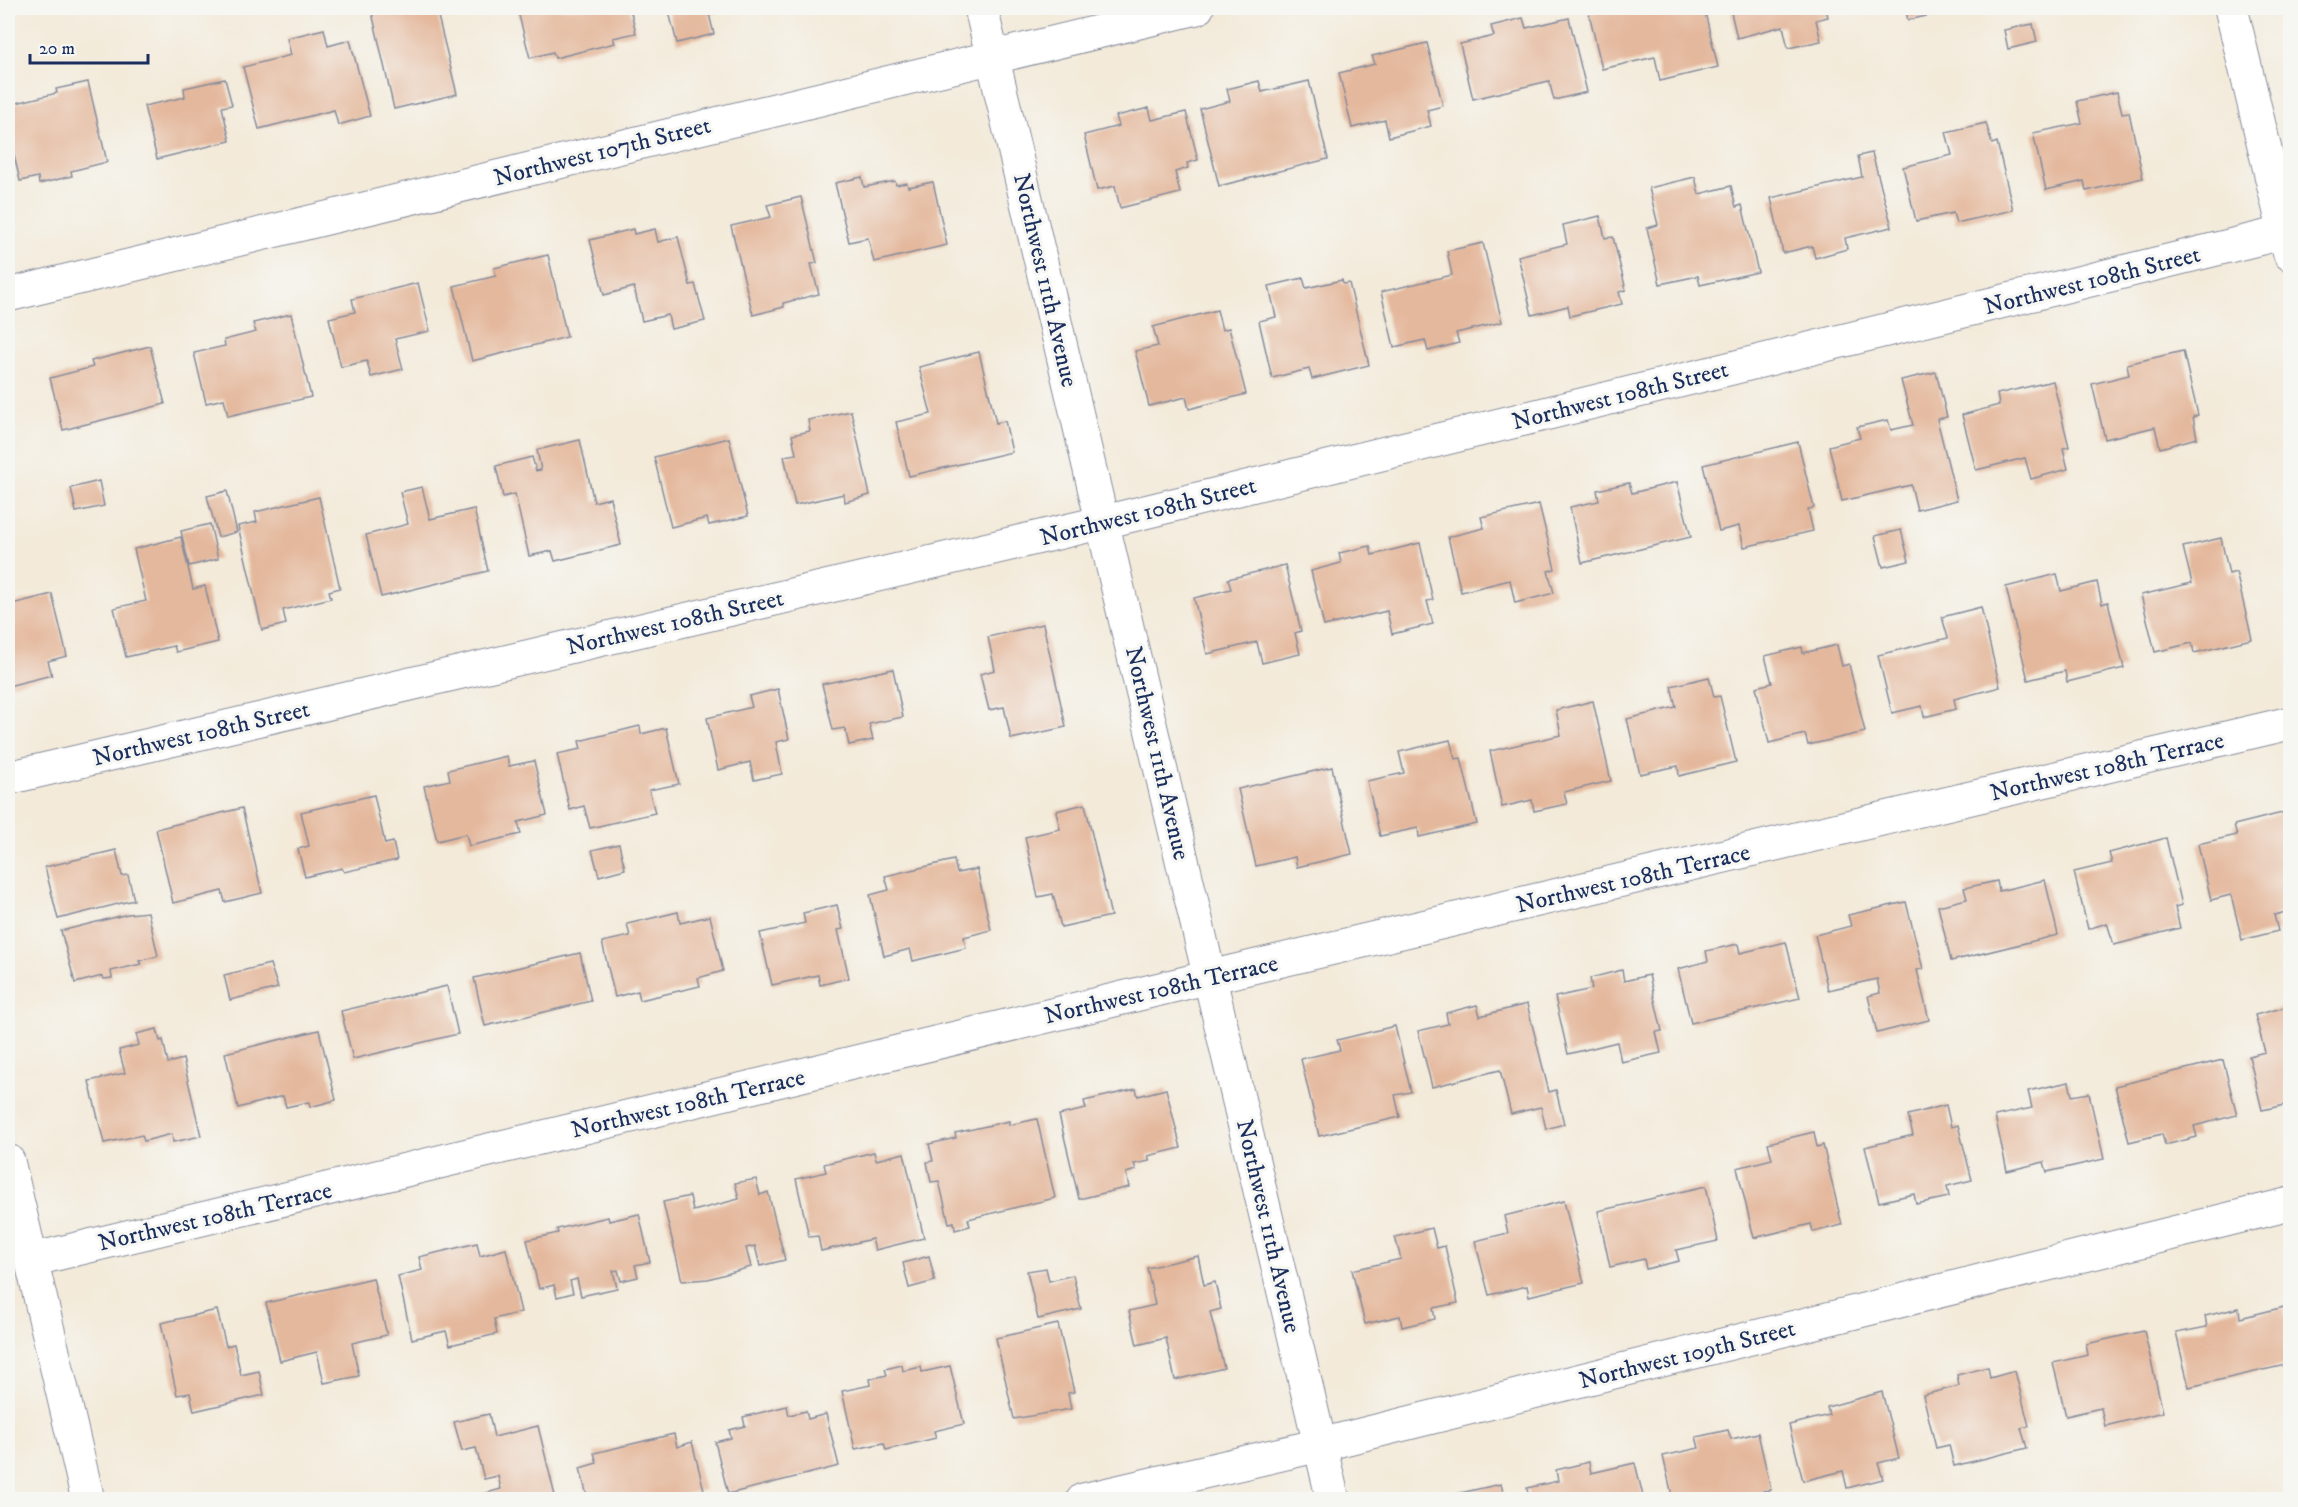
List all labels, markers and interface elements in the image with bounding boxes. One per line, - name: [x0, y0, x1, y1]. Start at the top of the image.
- scale bar: [30, 27, 148, 65]
- text: 20 m: [39, 38, 75, 60]
- street label: Northwest 107th Street: [491, 110, 714, 193]
- street label: Northwest 11th Avenue: [1006, 171, 1084, 390]
- street label: Northwest 108th Street: [1981, 240, 2204, 322]
- street label: Northwest 108th Street: [1509, 355, 1732, 437]
- street label: Northwest 108th Street: [1037, 471, 1260, 553]
- street label: Northwest 108th Street: [564, 583, 787, 663]
- street label: Northwest 11th Avenue: [1118, 644, 1196, 863]
- street label: Northwest 108th Street: [90, 694, 313, 774]
- street label: Northwest 108th Terrace: [1987, 725, 2227, 808]
- street label: Northwest 108th Terrace: [1513, 837, 1753, 920]
- street label: Northwest 108th Terrace: [1041, 948, 1281, 1031]
- street label: Northwest 108th Terrace: [568, 1062, 808, 1145]
- street label: Northwest 11th Avenue: [1229, 1117, 1307, 1336]
- street label: Northwest 108th Terrace: [95, 1175, 335, 1258]
- street label: Northwest 109th Street: [1576, 1314, 1799, 1396]

